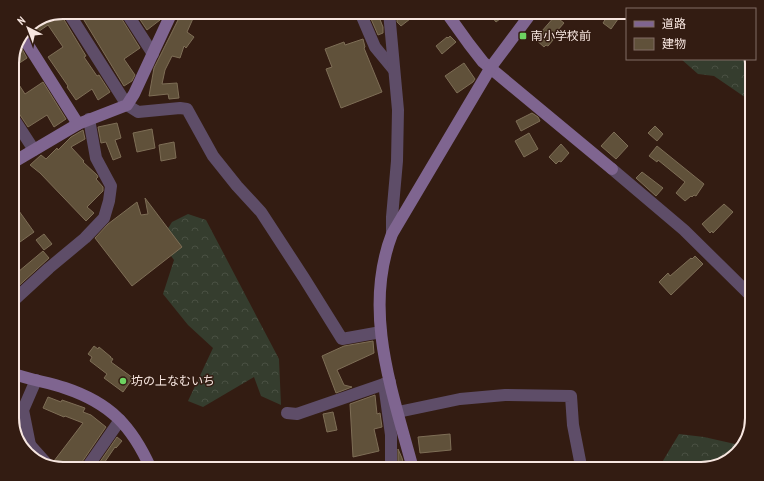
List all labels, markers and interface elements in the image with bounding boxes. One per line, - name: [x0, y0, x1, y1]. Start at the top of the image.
- north arrow: [8, 8, 48, 48]
- legend: [626, 8, 756, 60]
- text: N: [14, 13, 28, 28]
- text: 道路: [662, 16, 686, 31]
- place label: 南小学校前: [531, 28, 591, 43]
- marker: 南小学校前: [518, 31, 528, 41]
- text: 建物: [662, 36, 686, 51]
- place label: 坊の上なむいち: [131, 373, 215, 388]
- marker: 坊の上なむいち: [118, 376, 128, 386]

